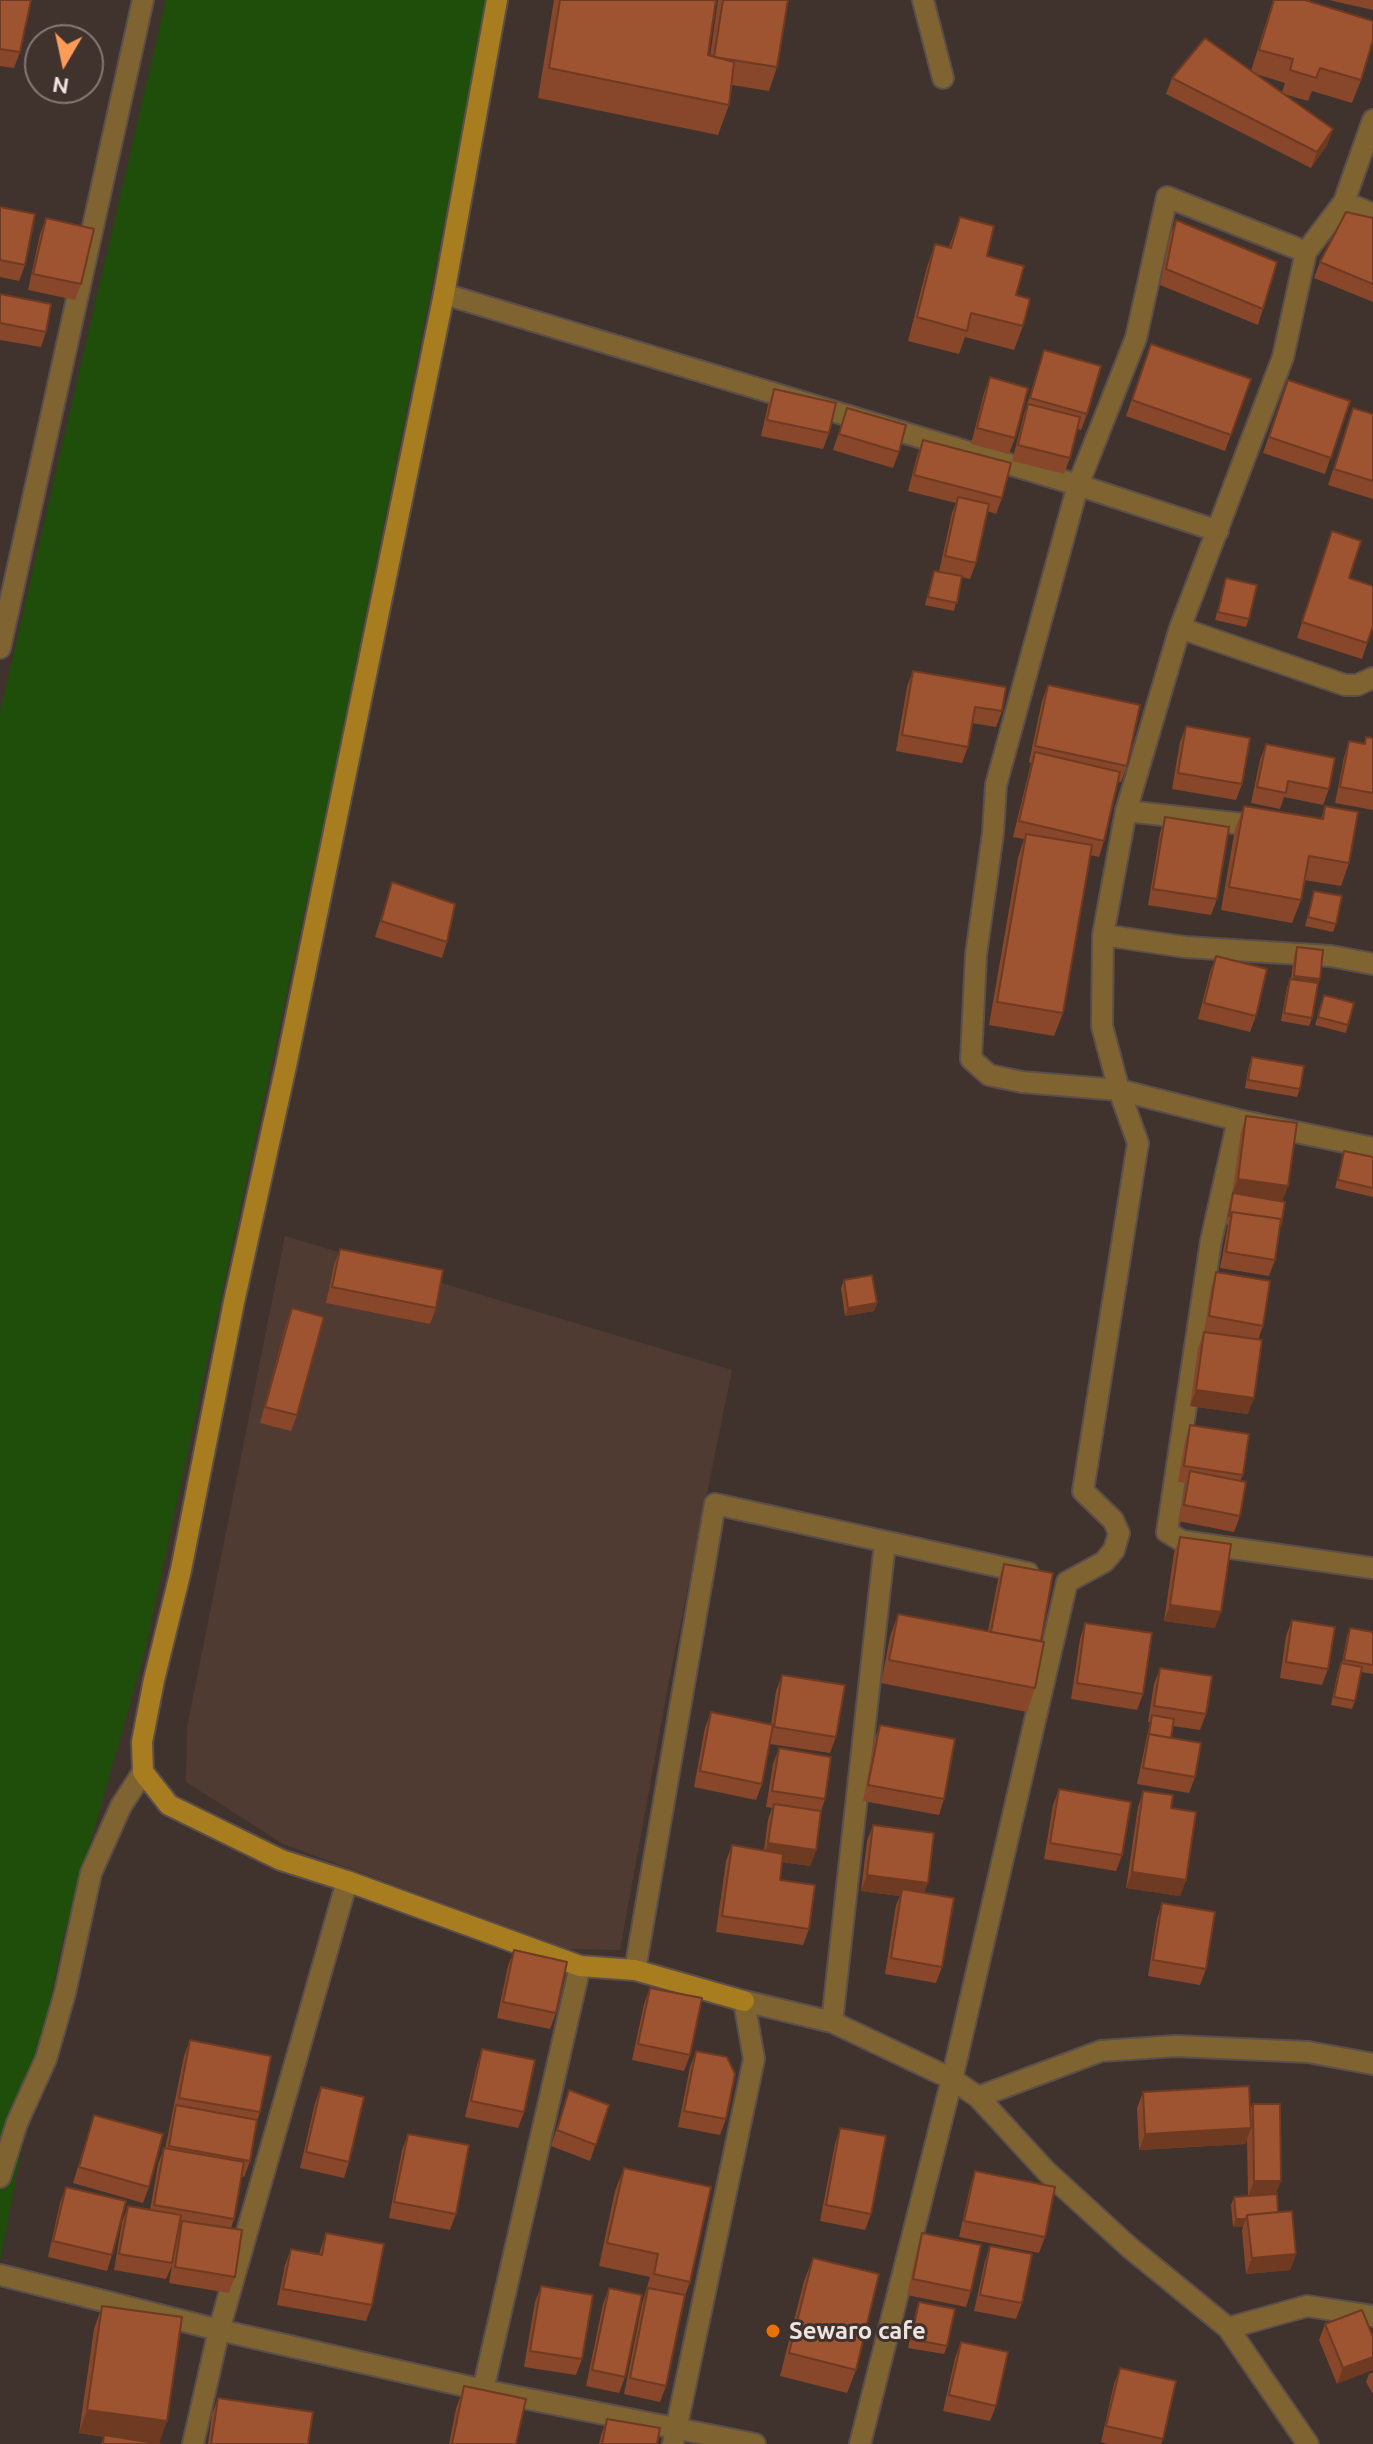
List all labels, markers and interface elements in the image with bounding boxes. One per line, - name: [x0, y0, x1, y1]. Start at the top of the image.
- north arrow: [24, 24, 104, 104]
- text: N: [50, 73, 71, 100]
- place label: Sewaro cafe: [789, 2317, 926, 2345]
- marker: Sewaro cafe: [764, 2322, 782, 2340]

